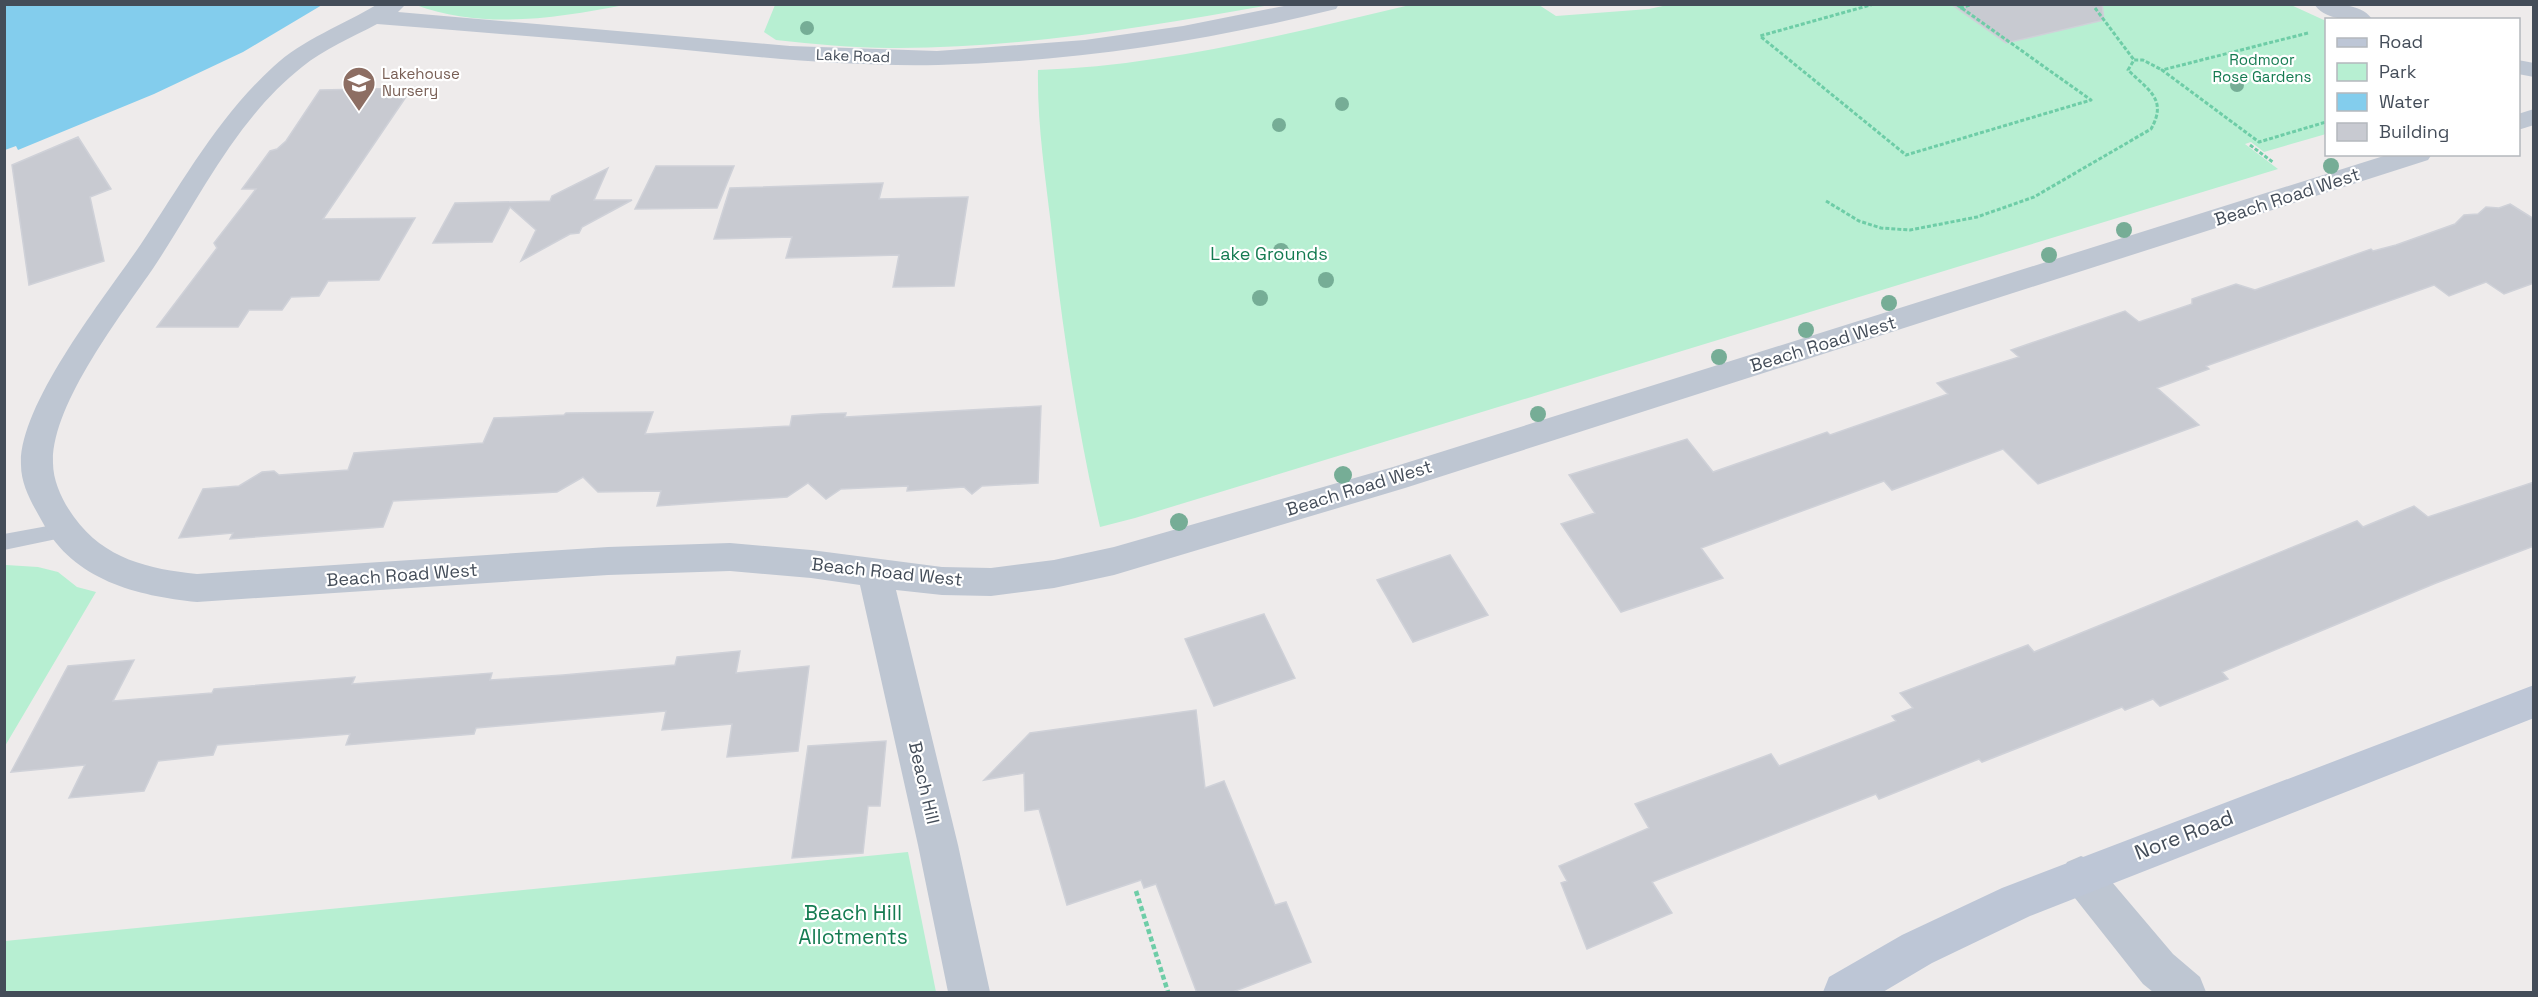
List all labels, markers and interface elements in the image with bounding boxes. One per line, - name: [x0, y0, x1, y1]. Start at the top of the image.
- legend: [2325, 18, 2520, 156]
- text: Road: [2379, 30, 2423, 53]
- street label: Lake Road: [816, 45, 890, 66]
- park label: Rodmoor Rose Gardens: [2213, 50, 2312, 86]
- text: Park: [2379, 60, 2417, 83]
- place label: Lakehouse Nursery: [382, 64, 460, 100]
- school or university icon: Lakehouse Nursery: [341, 65, 377, 112]
- text: Water: [2379, 90, 2430, 113]
- text: Building: [2379, 120, 2449, 143]
- street label: Beach Road West: [2211, 162, 2362, 231]
- park label: Lake Grounds: [1210, 242, 1328, 265]
- street label: Beach Road West: [1747, 310, 1899, 377]
- street label: Beach Road West: [1283, 454, 1435, 521]
- street label: Beach Road West: [811, 552, 964, 591]
- street label: Beach Road West: [326, 558, 478, 591]
- street label: Beach Hill: [904, 739, 945, 826]
- street label: Nore Road: [2131, 803, 2237, 866]
- park label: Beach Hill Allotments: [798, 899, 908, 950]

